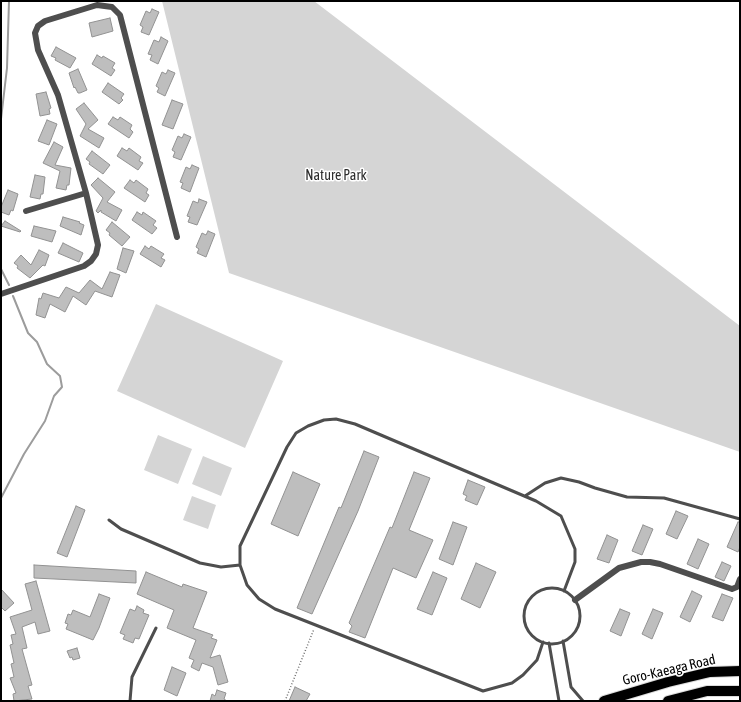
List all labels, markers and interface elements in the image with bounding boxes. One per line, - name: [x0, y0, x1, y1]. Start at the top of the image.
- park label: Nature Park: [305, 168, 367, 184]
- street label: Goro-Kaeaga Road: [621, 651, 717, 689]

